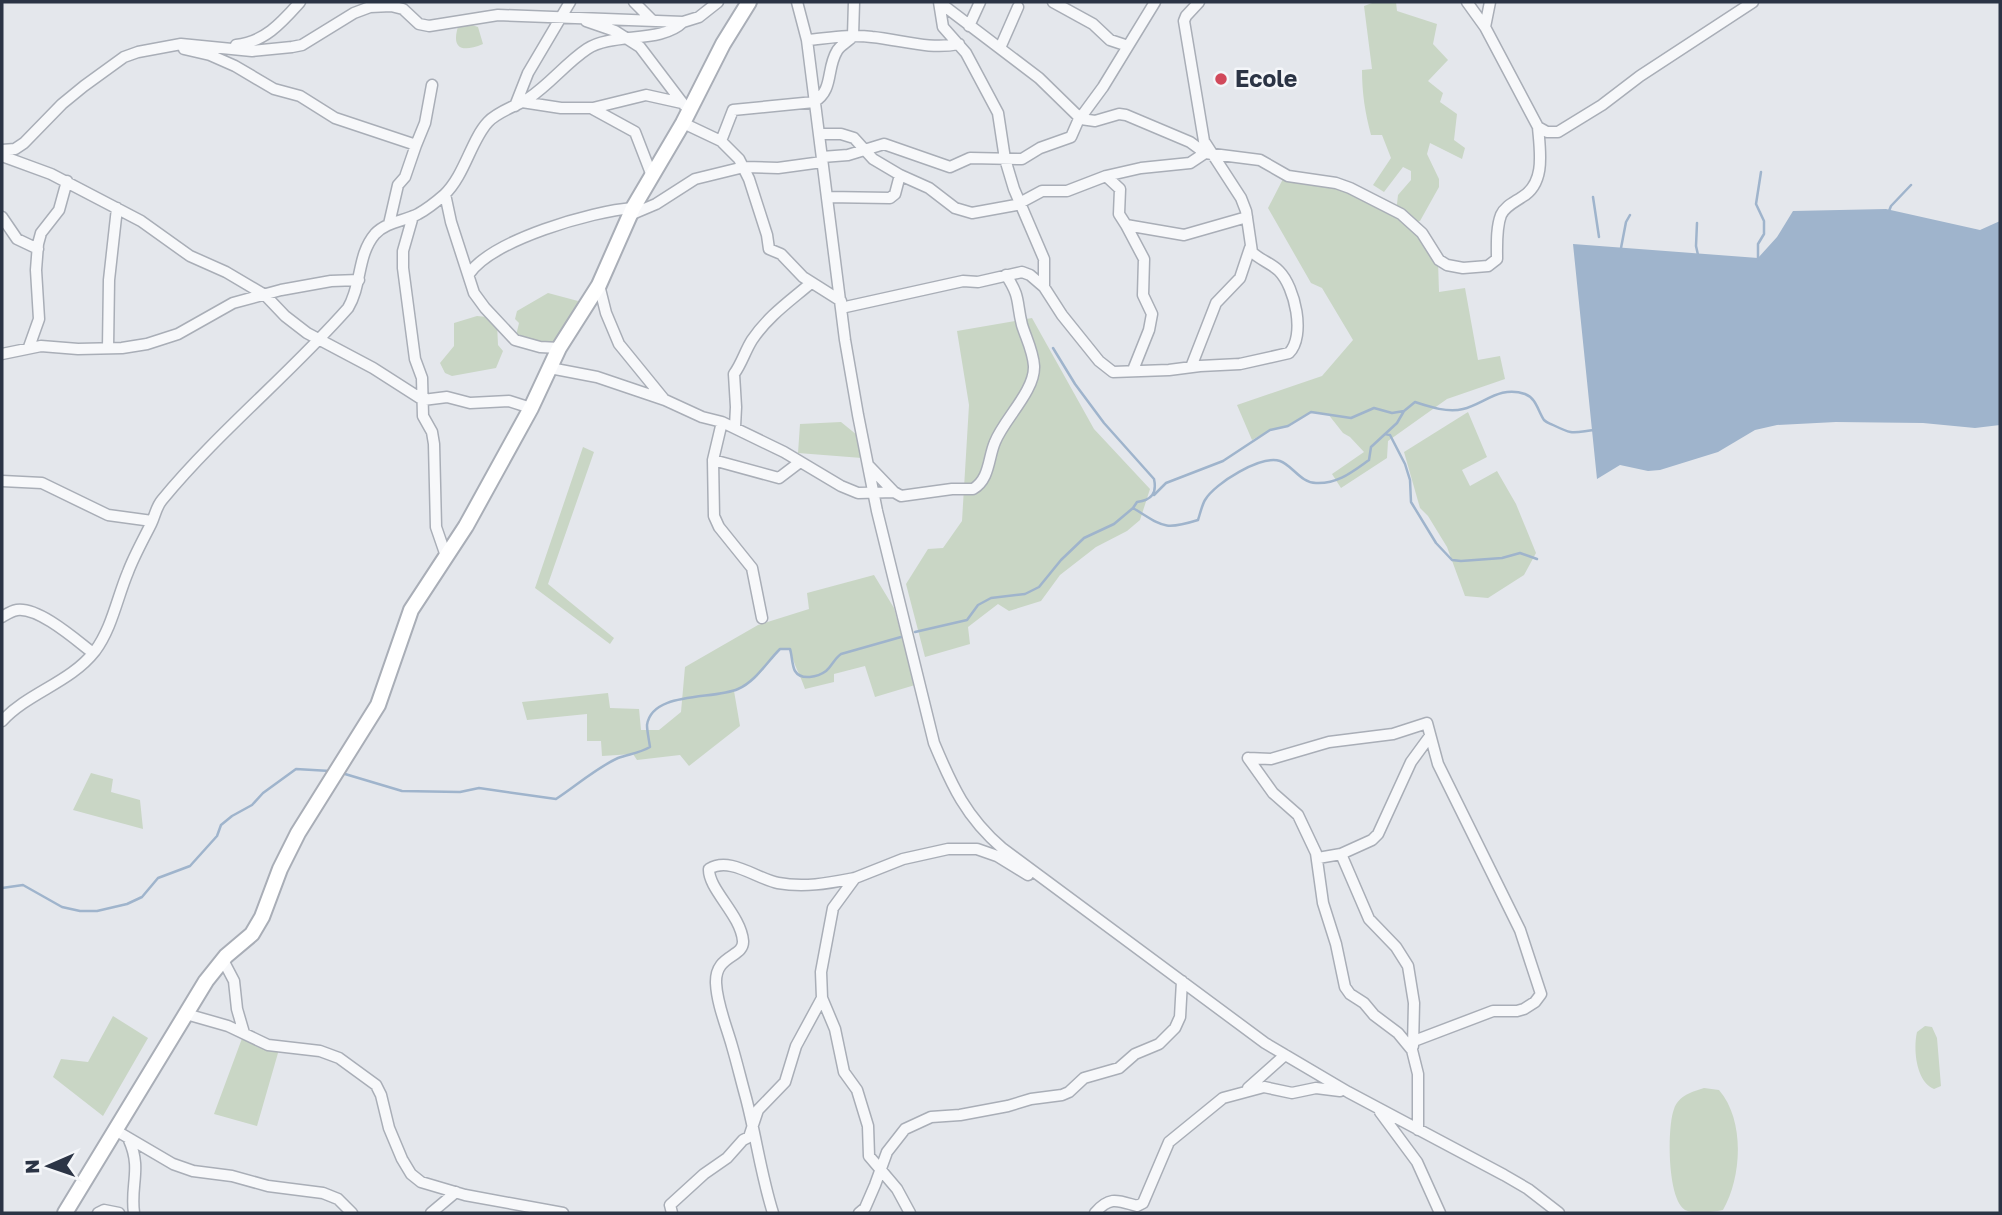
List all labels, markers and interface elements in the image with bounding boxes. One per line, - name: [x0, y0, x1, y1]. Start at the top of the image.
- place label: Ecole: [1235, 64, 1297, 92]
- marker: Ecole: [1213, 71, 1229, 87]
- north arrow: [14, 1131, 84, 1201]
- text: N: [20, 1159, 43, 1174]

